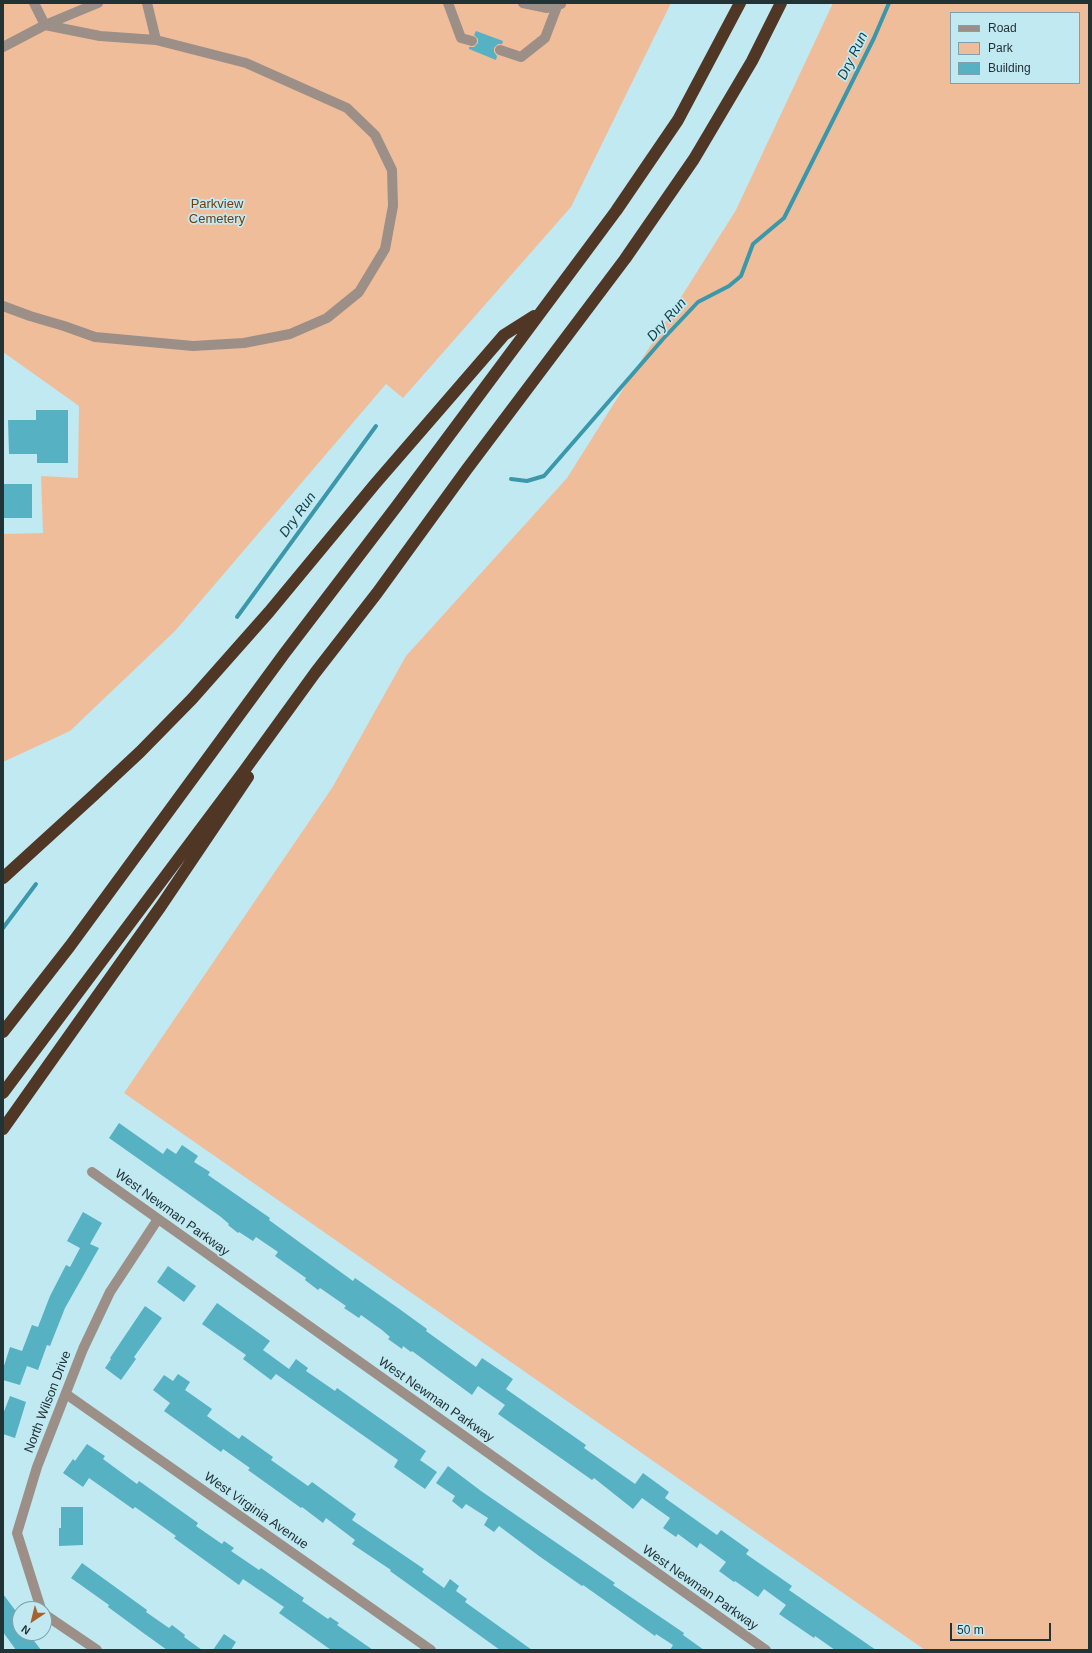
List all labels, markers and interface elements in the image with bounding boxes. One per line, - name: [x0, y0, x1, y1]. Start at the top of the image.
- legend: [950, 12, 1080, 84]
- text: Road: [988, 21, 1017, 35]
- water label: Dry Run: [834, 29, 872, 83]
- text: Park: [988, 41, 1013, 55]
- text: Building: [988, 61, 1031, 75]
- park label: Parkview Cemetery: [189, 196, 245, 227]
- water label: Dry Run: [644, 295, 690, 345]
- water label: Dry Run: [276, 489, 320, 541]
- street label: West Newman Parkway: [112, 1166, 232, 1260]
- street label: North Wilson Drive: [21, 1349, 75, 1455]
- street label: West Newman Parkway: [375, 1354, 497, 1446]
- street label: West Virginia Avenue: [201, 1469, 311, 1553]
- street label: West Newman Parkway: [639, 1542, 761, 1634]
- north arrow: [12, 1601, 52, 1641]
- scale bar: [952, 1615, 1053, 1641]
- text: N: [19, 1623, 32, 1637]
- text: 50 m: [957, 1623, 984, 1637]

